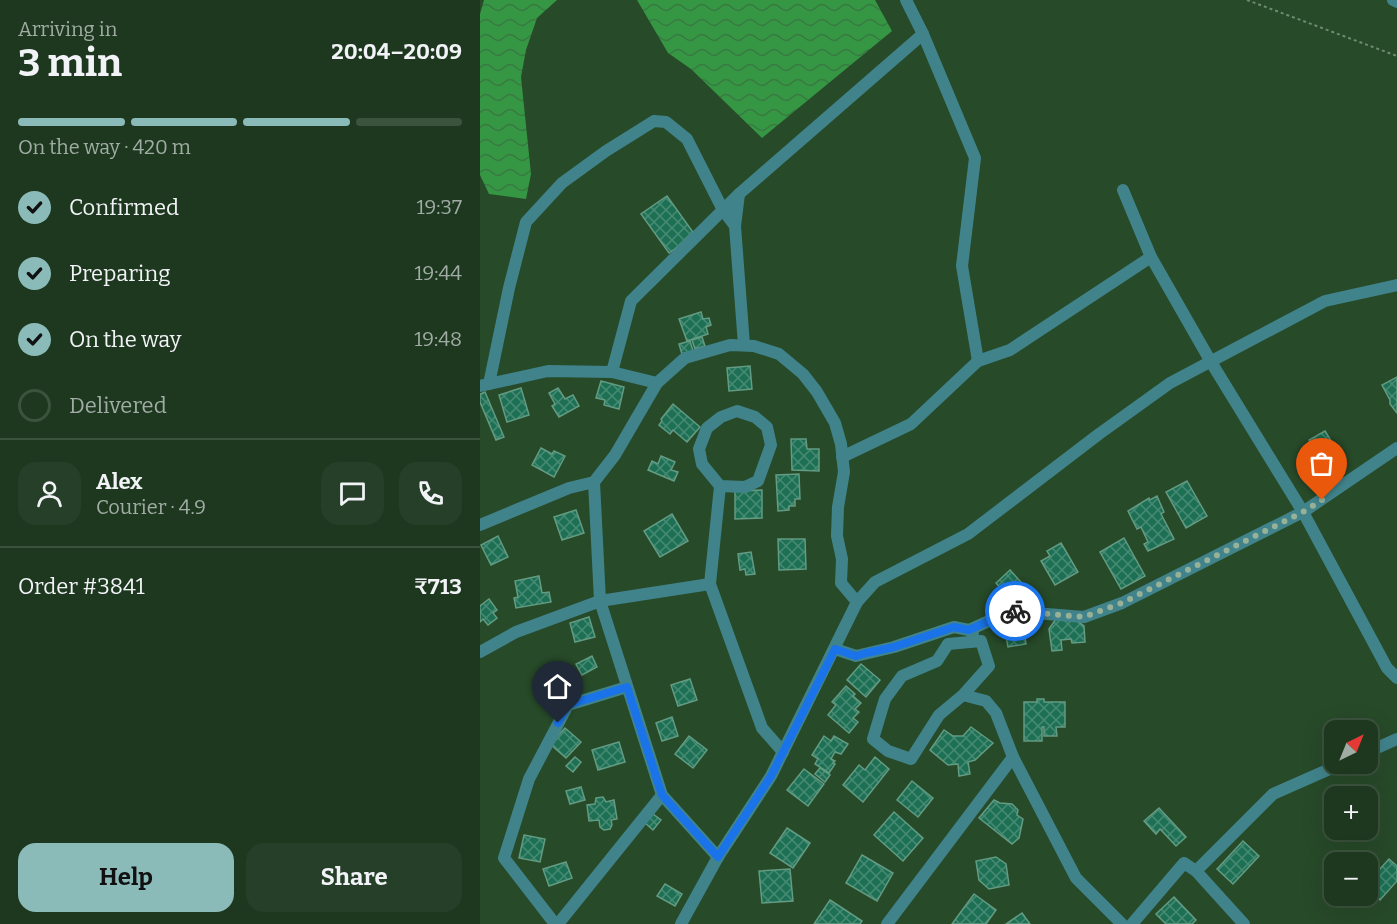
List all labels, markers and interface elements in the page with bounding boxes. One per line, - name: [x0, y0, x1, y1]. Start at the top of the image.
- text: Arriving in: [18, 17, 117, 41]
- text: 20:04–20:09: [331, 38, 462, 65]
- text: 3 min: [18, 40, 122, 86]
- text: On the way · 420 m: [18, 135, 191, 159]
- icon: check: [18, 191, 51, 224]
- text: Confirmed: [69, 194, 179, 221]
- text: 19:37: [417, 195, 462, 219]
- icon: check: [18, 257, 51, 290]
- text: Preparing: [69, 260, 171, 287]
- text: 19:44: [414, 261, 462, 285]
- icon: check: [18, 323, 51, 356]
- text: On the way: [69, 326, 181, 353]
- text: 19:48: [414, 327, 462, 351]
- text: Delivered: [69, 392, 167, 419]
- pin: [1296, 438, 1347, 500]
- icon: bag: [1305, 447, 1338, 480]
- button: person: [18, 462, 81, 525]
- button: chat: [321, 462, 384, 525]
- button: phone: [399, 462, 462, 525]
- text: Alex: [96, 468, 142, 495]
- text: Courier · 4.9: [96, 495, 206, 519]
- text: Order #3841: [18, 573, 145, 600]
- text: ₹713: [414, 573, 462, 600]
- courier: [985, 581, 1045, 641]
- icon: bike: [999, 595, 1032, 628]
- pin: [532, 661, 583, 723]
- icon: home: [541, 670, 574, 703]
- north arrow: [1324, 720, 1378, 774]
- map controls: [1324, 720, 1378, 906]
- button: +: [1324, 786, 1378, 840]
- button: Help: [18, 843, 234, 912]
- button: Share: [246, 843, 462, 912]
- button: −: [1324, 852, 1378, 906]

